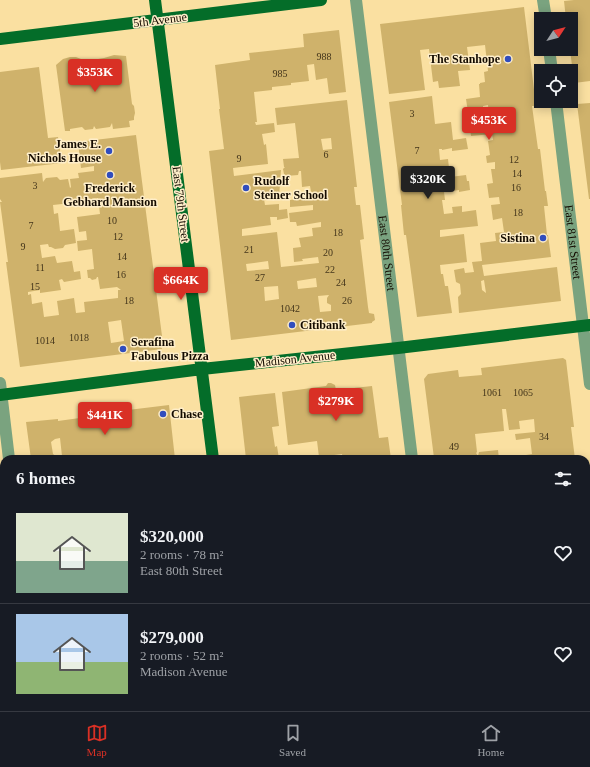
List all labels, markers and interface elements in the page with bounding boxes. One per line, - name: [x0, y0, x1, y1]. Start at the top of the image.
- street label: 5th Avenue: [132, 10, 188, 30]
- north arrow: [534, 12, 578, 56]
- map controls: [534, 12, 578, 108]
- house number: 988: [317, 51, 332, 62]
- place label: The Stanhope: [429, 52, 501, 66]
- marker: The Stanhope: [503, 54, 513, 64]
- pin: $353K: [67, 59, 123, 93]
- text: $353K: [77, 64, 113, 79]
- button: locate: [534, 64, 578, 108]
- house number: 985: [273, 68, 288, 79]
- pin: $453K: [461, 107, 517, 141]
- house number: 3: [410, 108, 415, 119]
- text: $453K: [471, 112, 507, 127]
- place label: James E. Nichols House: [28, 137, 102, 165]
- house number: 7: [415, 145, 420, 156]
- marker: James E. Nichols House: [104, 146, 114, 156]
- house number: 6: [324, 149, 329, 160]
- house number: 9: [237, 153, 242, 164]
- house number: 12: [509, 154, 519, 165]
- street label: East 79th Street: [169, 165, 193, 243]
- pin: $320K: [400, 166, 456, 200]
- house number: 14: [512, 168, 522, 179]
- marker: Frederick Gebhard Mansion: [105, 170, 115, 180]
- text: $320K: [410, 171, 446, 186]
- place label: Rudolf Steiner School: [254, 174, 328, 202]
- house number: 3: [33, 180, 38, 191]
- place label: Frederick Gebhard Mansion: [63, 181, 157, 209]
- house number: 16: [511, 182, 521, 193]
- marker: Rudolf Steiner School: [241, 183, 251, 193]
- street label: East 81st Street: [562, 204, 584, 281]
- house number: 18: [513, 207, 523, 218]
- house number: 10: [107, 215, 117, 226]
- street label: East 80th Street: [375, 215, 399, 292]
- house number: 7: [29, 220, 34, 231]
- house number: 18: [333, 227, 343, 238]
- house number: 12: [113, 231, 123, 242]
- place label: Sistina: [500, 231, 535, 245]
- marker: Sistina: [538, 233, 548, 243]
- house number: 9: [21, 241, 26, 252]
- house number: 21: [244, 244, 254, 255]
- house number: 20: [323, 247, 333, 258]
- house number: 14: [117, 251, 127, 262]
- house number: 11: [35, 262, 45, 273]
- house number: 22: [325, 264, 335, 275]
- pin: $664K: [153, 267, 209, 301]
- house number: 16: [116, 269, 126, 280]
- text: $664K: [163, 272, 199, 287]
- house number: 27: [255, 272, 265, 283]
- house number: 24: [336, 277, 346, 288]
- house number: 15: [30, 281, 40, 292]
- house number: 18: [124, 295, 134, 306]
- house number: 26: [342, 295, 352, 306]
- house number: 1042: [280, 303, 300, 314]
- place label: Citibank: [300, 318, 346, 332]
- marker: Citibank: [287, 320, 297, 330]
- house number: 1018: [69, 332, 89, 343]
- house number: 1014: [35, 335, 55, 346]
- place label: Serafina Fabulous Pizza: [131, 335, 209, 363]
- marker: Serafina Fabulous Pizza: [118, 344, 128, 354]
- street label: Madison Avenue: [254, 348, 336, 370]
- house number: 1061: [482, 387, 502, 398]
- house number: 1065: [513, 387, 533, 398]
- pin: $279K: [308, 388, 364, 422]
- text: $279K: [318, 393, 354, 408]
- pin: $441K: [77, 402, 133, 436]
- text: $441K: [87, 407, 123, 422]
- place label: Chase: [171, 407, 203, 421]
- marker: Chase: [158, 409, 168, 419]
- house number: 34: [539, 431, 549, 442]
- house number: 49: [449, 441, 459, 452]
- icon: filters: [552, 468, 574, 490]
- text: 6 homes: [16, 469, 75, 488]
- text: $320,000: [140, 527, 204, 546]
- icon: home: [48, 529, 96, 577]
- icon: heart: [552, 542, 574, 564]
- text: 2 rooms · 78 m²: [140, 547, 223, 562]
- text: East 80th Street: [140, 563, 222, 578]
- text: $279,000: [140, 628, 204, 647]
- icon: home: [48, 630, 96, 678]
- icon: heart: [552, 643, 574, 665]
- text: 2 rooms · 52 m²: [140, 648, 223, 663]
- text: Madison Avenue: [140, 664, 228, 679]
- tab: Map: [86, 722, 108, 758]
- tab: Saved: [279, 722, 306, 758]
- tab: Home: [477, 722, 504, 758]

